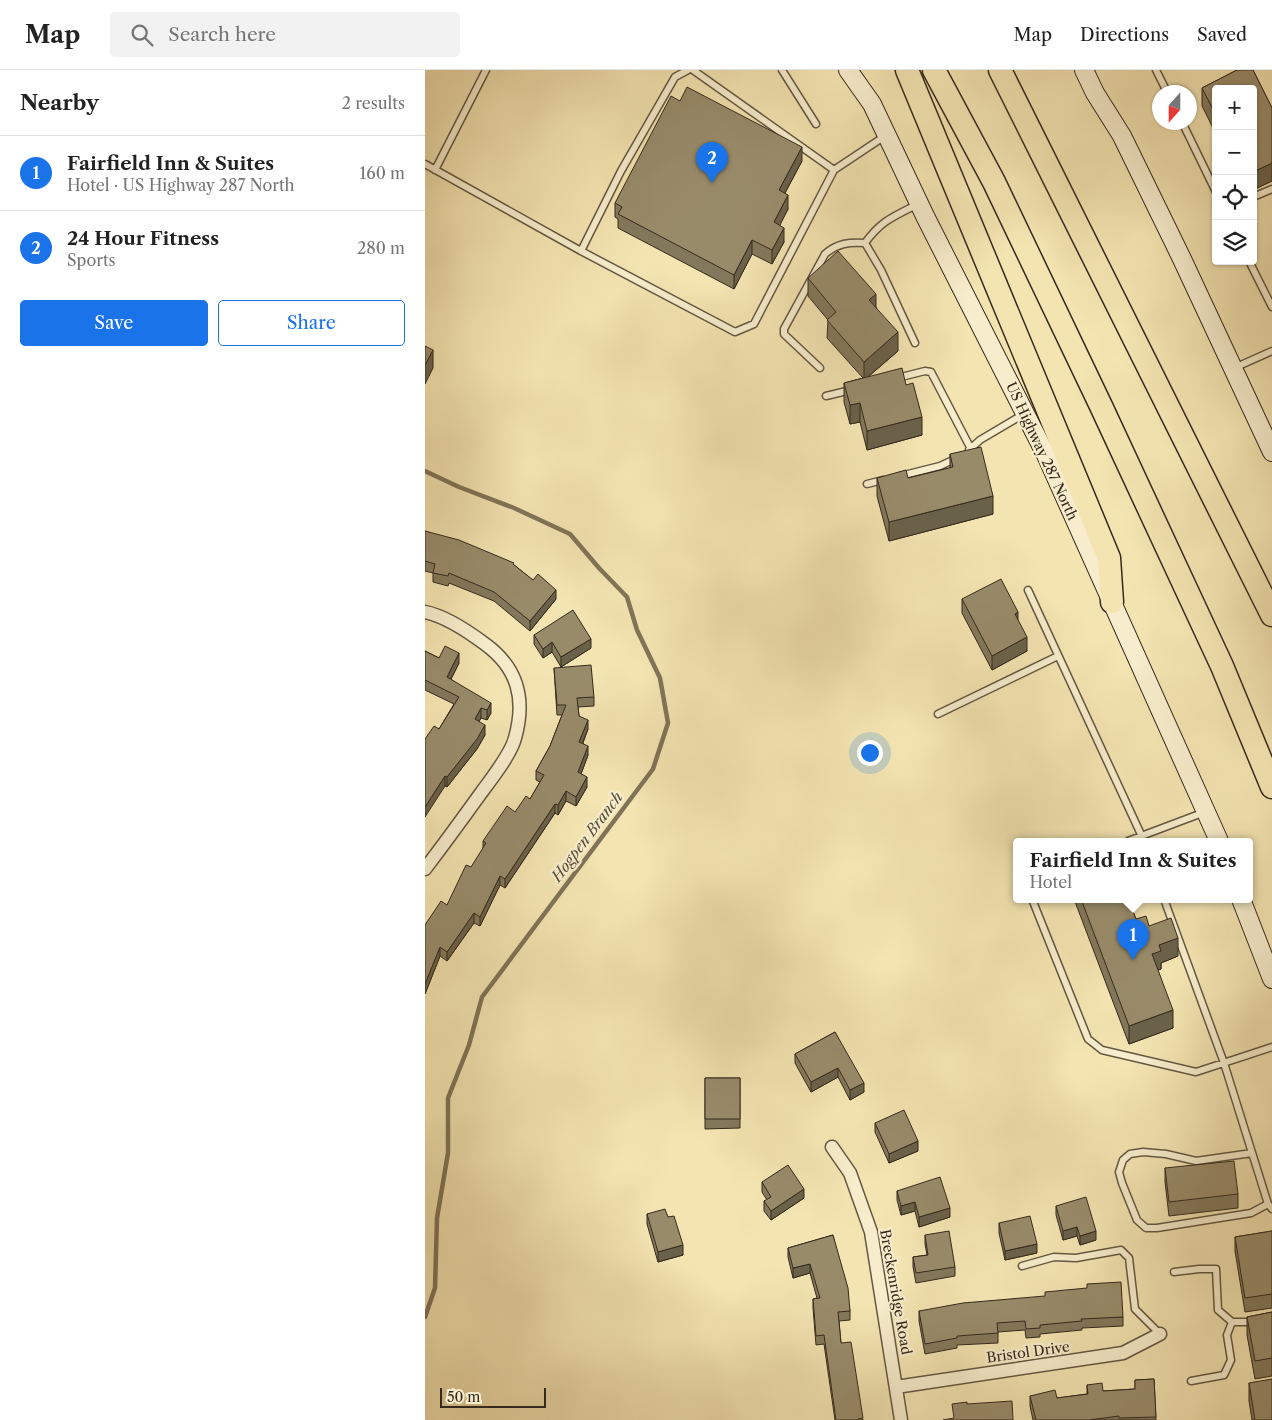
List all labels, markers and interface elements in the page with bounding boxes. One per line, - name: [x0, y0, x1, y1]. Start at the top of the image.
- search box: [110, 12, 460, 57]
- text: Map: [25, 20, 80, 49]
- icon: search: [128, 21, 156, 49]
- text: Search here: [168, 23, 276, 46]
- text: Map: [1013, 24, 1052, 46]
- text: Directions: [1080, 24, 1169, 46]
- text: Saved: [1197, 24, 1247, 46]
- north arrow: [1152, 85, 1197, 130]
- map controls: [1212, 85, 1257, 265]
- button: +: [1212, 85, 1257, 130]
- text: Nearby: [20, 90, 99, 115]
- text: 2 results: [342, 93, 405, 113]
- button: −: [1212, 130, 1257, 175]
- pin: 2: [696, 142, 728, 183]
- text: Fairfield Inn & Suites: [67, 152, 274, 175]
- text: 1: [32, 163, 40, 183]
- text: 160 m: [360, 163, 405, 183]
- text: Hotel · US Highway 287 North: [67, 175, 295, 195]
- button: locate: [1212, 175, 1257, 220]
- button: layers: [1212, 220, 1257, 265]
- text: 24 Hour Fitness: [67, 227, 219, 250]
- text: 2: [31, 238, 41, 258]
- text: 280 m: [357, 238, 405, 258]
- text: Sports: [67, 250, 116, 270]
- button: Save: [20, 300, 208, 346]
- button: Share: [218, 300, 405, 346]
- street label: US Highway 287 North: [1002, 379, 1082, 523]
- your location: [857, 740, 883, 766]
- water label: Hogpen Branch: [546, 788, 627, 886]
- popup: [1013, 838, 1253, 903]
- text: Fairfield Inn & Suites: [1029, 849, 1237, 872]
- text: Hotel: [1029, 872, 1072, 892]
- pin: 1: [1117, 919, 1149, 960]
- street label: Breckenridge Road: [876, 1228, 916, 1357]
- street label: Bristol Drive: [985, 1337, 1071, 1367]
- scale bar: [440, 1385, 546, 1408]
- text: 50 m: [447, 1388, 480, 1406]

